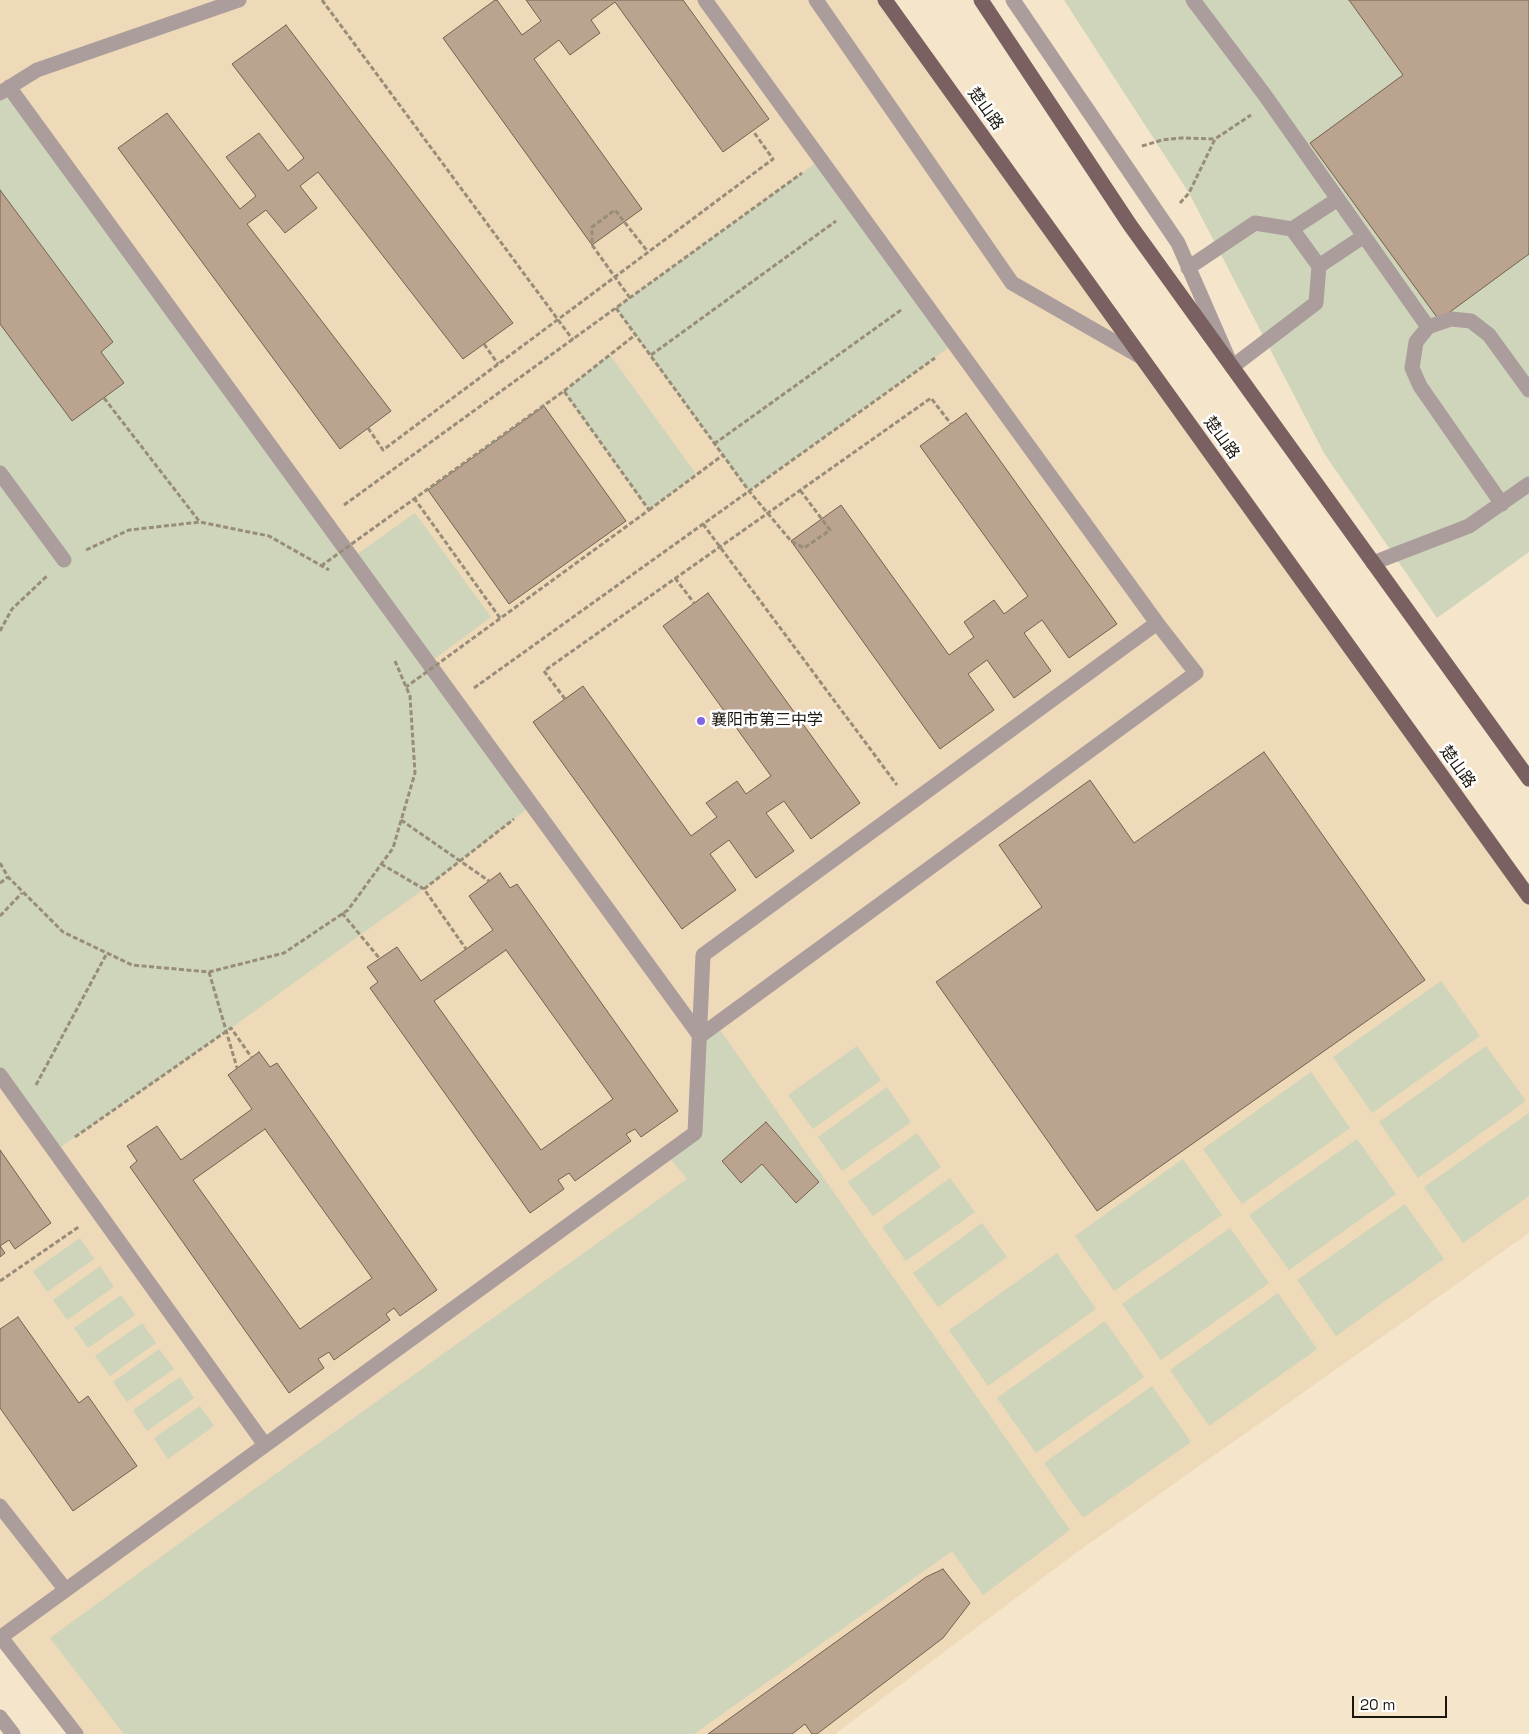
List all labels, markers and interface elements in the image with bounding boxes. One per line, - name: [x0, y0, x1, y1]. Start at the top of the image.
- street label: 楚山路: [963, 84, 1007, 134]
- street label: 楚山路: [1199, 413, 1243, 463]
- place label: 襄阳市第三中学: [711, 711, 823, 731]
- marker: 襄阳市第三中学: [695, 715, 707, 727]
- street label: 楚山路: [1435, 742, 1479, 792]
- scale bar: [1354, 1686, 1449, 1718]
- text: 20 m: [1360, 1695, 1395, 1714]

